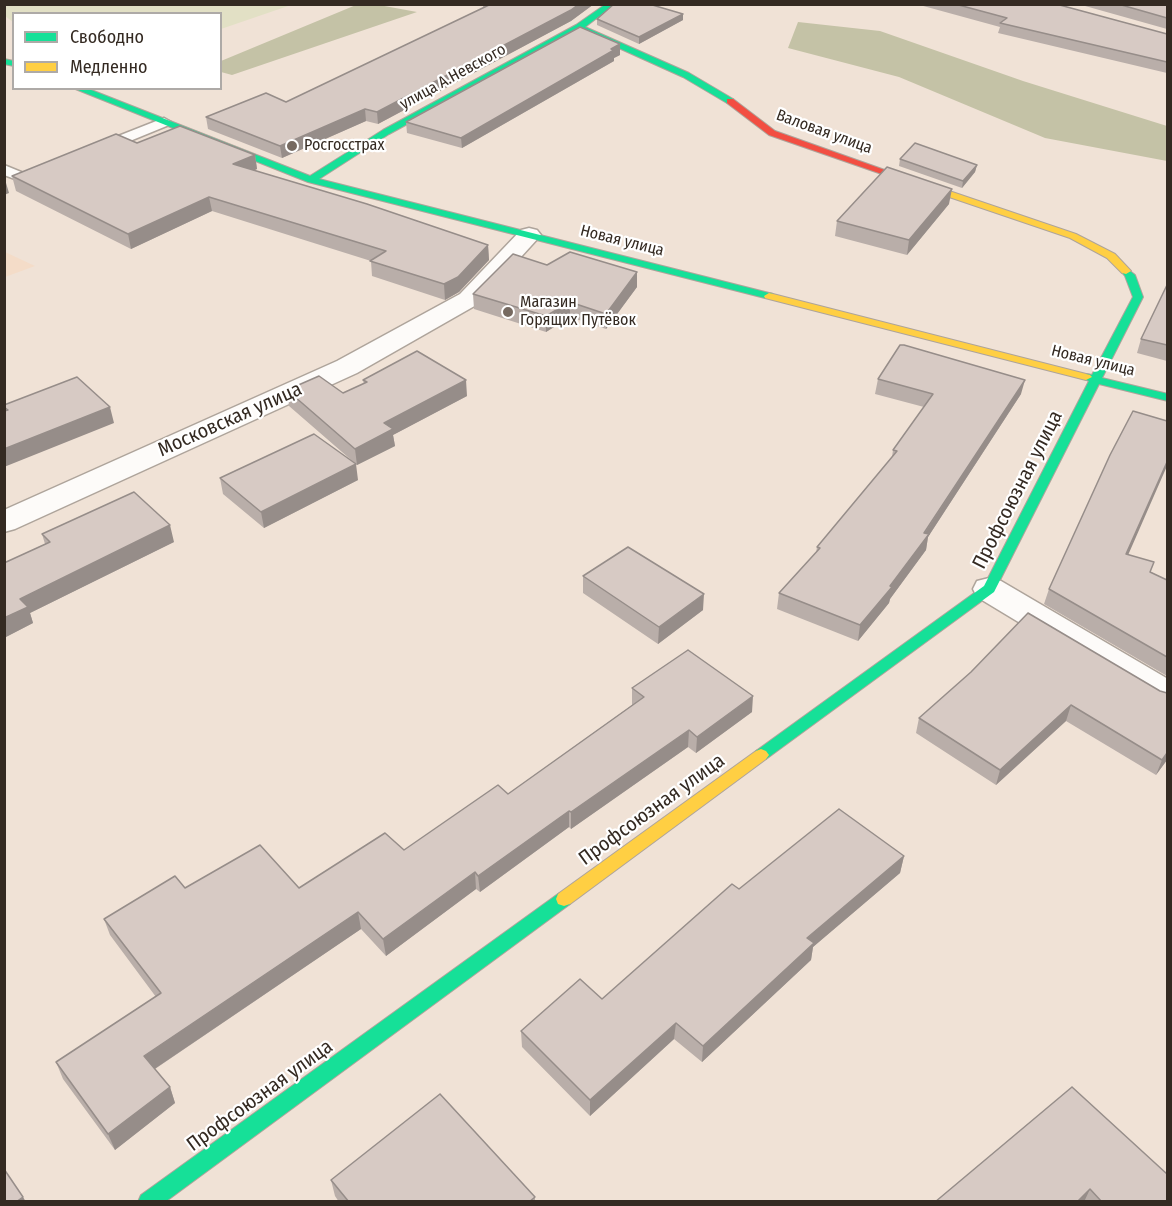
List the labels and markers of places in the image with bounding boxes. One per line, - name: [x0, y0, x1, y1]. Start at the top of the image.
- place label: Росгосстрах: [304, 136, 384, 156]
- marker: Росгосстрах: [285, 139, 299, 153]
- place label: Магазин Горящих Путёвок: [520, 293, 636, 331]
- marker: Магазин Горящих Путёвок: [501, 305, 515, 319]

